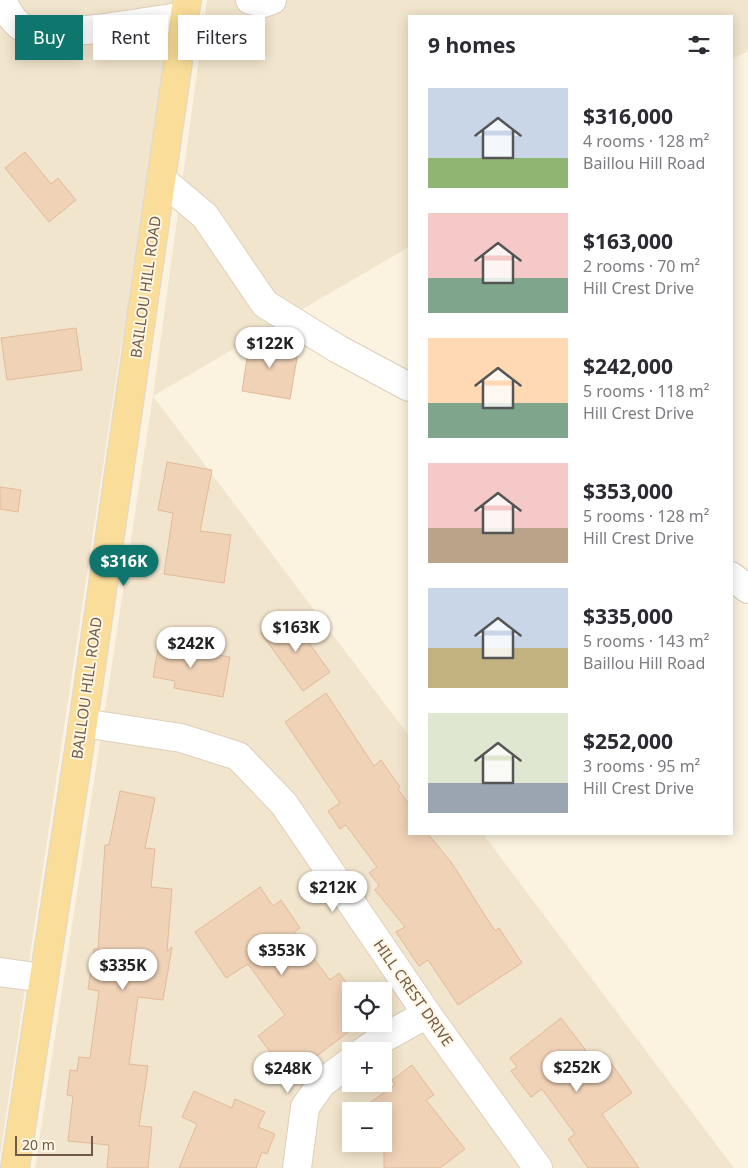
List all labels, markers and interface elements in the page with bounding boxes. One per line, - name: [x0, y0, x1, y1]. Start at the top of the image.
- chip: Buy: [15, 15, 83, 60]
- chip: Rent: [93, 15, 168, 60]
- chip: Filters: [178, 15, 265, 60]
- text: 9 homes: [428, 31, 516, 59]
- icon: filters: [685, 31, 713, 59]
- text: $316,000: [583, 102, 673, 130]
- icon: home: [468, 108, 528, 168]
- text: 4 rooms · 128 m²: [583, 130, 709, 152]
- text: Baillou Hill Road: [583, 152, 705, 174]
- street label: BAILLOU HILL ROAD: [125, 214, 165, 359]
- text: $163,000: [583, 227, 673, 255]
- icon: home: [468, 233, 528, 293]
- text: 2 rooms · 70 m²: [583, 255, 700, 277]
- text: Hill Crest Drive: [583, 277, 694, 299]
- pin: $122K: [235, 326, 305, 369]
- text: $122K: [246, 332, 294, 354]
- text: $242,000: [583, 352, 673, 380]
- icon: home: [468, 358, 528, 418]
- text: 5 rooms · 118 m²: [583, 380, 709, 402]
- text: Hill Crest Drive: [583, 402, 694, 424]
- text: $353,000: [583, 477, 673, 505]
- icon: home: [468, 483, 528, 543]
- text: 5 rooms · 128 m²: [583, 505, 709, 527]
- text: Hill Crest Drive: [583, 527, 694, 549]
- pin: $316K: [89, 544, 159, 587]
- text: $316K: [100, 550, 148, 572]
- text: $335,000: [583, 602, 673, 630]
- icon: home: [468, 608, 528, 668]
- pin: $163K: [261, 610, 331, 653]
- street label: BAILLOU HILL ROAD: [66, 615, 106, 760]
- text: $163K: [272, 616, 320, 638]
- pin: $242K: [156, 626, 226, 669]
- text: 5 rooms · 143 m²: [583, 630, 709, 652]
- text: $242K: [167, 632, 215, 654]
- text: Baillou Hill Road: [583, 652, 705, 674]
- text: $252,000: [583, 727, 673, 755]
- icon: home: [468, 733, 528, 793]
- text: 3 rooms · 95 m²: [583, 755, 700, 777]
- text: Hill Crest Drive: [583, 777, 694, 799]
- pin: $212K: [298, 870, 368, 913]
- text: $212K: [309, 876, 357, 898]
- pin: $353K: [247, 934, 317, 976]
- street label: HILL CREST DRIVE: [369, 935, 458, 1050]
- text: $353K: [258, 939, 306, 961]
- pin: $335K: [88, 948, 158, 991]
- text: $335K: [99, 954, 147, 976]
- map controls: [342, 982, 392, 1152]
- button: locate: [342, 982, 392, 1032]
- button: +: [342, 1042, 392, 1092]
- pin: $252K: [542, 1050, 612, 1093]
- pin: $248K: [253, 1052, 323, 1094]
- text: $252K: [553, 1056, 601, 1078]
- text: $248K: [264, 1057, 312, 1079]
- button: −: [342, 1102, 392, 1152]
- scale bar: [15, 1133, 92, 1156]
- text: 20 m: [22, 1135, 55, 1154]

